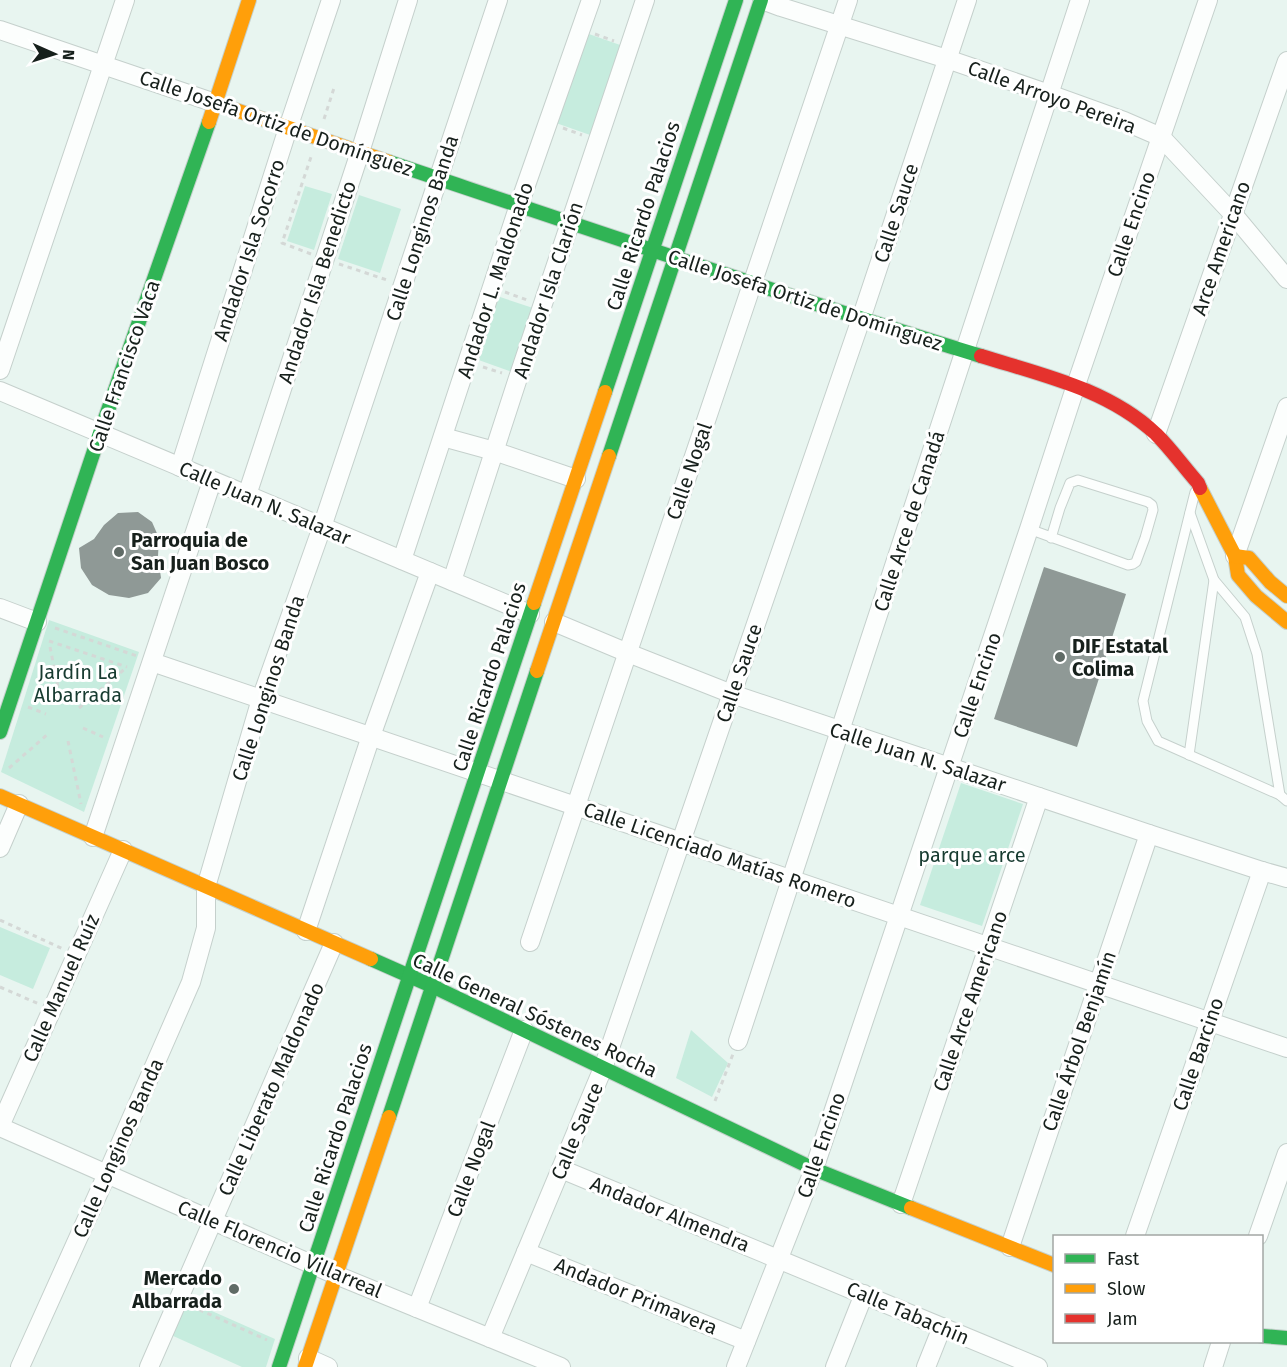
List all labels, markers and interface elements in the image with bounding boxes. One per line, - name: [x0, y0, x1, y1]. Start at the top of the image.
- north arrow: [24, 24, 84, 84]
- text: N: [59, 49, 78, 61]
- street label: Calle Arroyo Pereira: [964, 55, 1140, 139]
- street label: Calle Josefa Ortiz de Domínguez: [136, 65, 416, 181]
- street label: Calle Ricardo Palacios: [601, 118, 685, 314]
- street label: Calle Longinos Banda: [381, 132, 463, 324]
- street label: Andador Isla Socorro: [208, 156, 290, 344]
- street label: Calle Sauce: [869, 160, 923, 266]
- street label: Calle Encino: [1102, 168, 1160, 280]
- street label: Andador Isla Benedicto: [273, 178, 361, 386]
- street label: Arce Americano: [1187, 178, 1255, 318]
- street label: Andador L. Maldonado: [452, 179, 538, 381]
- street label: Andador Isla Clarión: [508, 199, 588, 381]
- street label: Calle Josefa Ortiz de Domínguez: [665, 244, 945, 356]
- street label: Calle Francisco Vaca: [83, 277, 165, 455]
- street label: Calle Nogal: [661, 419, 717, 523]
- street label: Calle Arce de Canadá: [868, 427, 950, 615]
- street label: Calle Juan N. Salazar: [176, 456, 355, 550]
- place label: Parroquia de San Juan Bosco: [131, 528, 270, 575]
- marker: Parroquia de San Juan Bosco: [112, 545, 126, 559]
- street label: Calle Ricardo Palacios: [447, 579, 531, 775]
- street label: Calle Longinos Banda: [227, 592, 309, 784]
- street label: Calle Sauce: [711, 620, 767, 726]
- street label: Calle Encino: [948, 629, 1006, 741]
- place label: DIF Estatal Colima: [1072, 634, 1168, 681]
- marker: DIF Estatal Colima: [1053, 650, 1067, 664]
- park label: Jardín La Albarrada: [34, 660, 122, 707]
- street label: Calle Juan N. Salazar: [827, 717, 1010, 797]
- street label: Calle Licenciado Matías Romero: [580, 797, 860, 913]
- park label: parque arce: [918, 843, 1026, 867]
- street label: Calle Arce Americano: [928, 907, 1012, 1095]
- street label: Calle Manuel Ruíz: [18, 910, 105, 1066]
- street label: Calle General Sóstenes Rocha: [409, 948, 661, 1082]
- street label: Calle Árbol Benjamín: [1037, 948, 1121, 1134]
- street label: Calle Liberato Maldonado: [213, 978, 329, 1200]
- street label: Calle Barcino: [1167, 994, 1229, 1114]
- street label: Calle Ricardo Palacios: [293, 1040, 377, 1236]
- street label: Calle Longinos Banda: [68, 1054, 168, 1242]
- street label: Calle Sauce: [546, 1079, 608, 1183]
- street label: Calle Encino: [792, 1089, 850, 1201]
- street label: Calle Nogal: [442, 1117, 500, 1221]
- street label: Andador Almendra: [587, 1171, 753, 1257]
- street label: Calle Florencio Villarreal: [174, 1195, 386, 1303]
- legend: [1053, 1235, 1263, 1343]
- text: Fast: [1107, 1248, 1140, 1270]
- street label: Andador Primavera: [551, 1252, 721, 1340]
- place label: Mercado Albarrada: [131, 1266, 222, 1313]
- street label: Calle Tabachín: [843, 1276, 973, 1350]
- text: Slow: [1107, 1278, 1146, 1300]
- marker: Mercado Albarrada: [227, 1282, 241, 1296]
- text: Jam: [1107, 1308, 1138, 1330]

